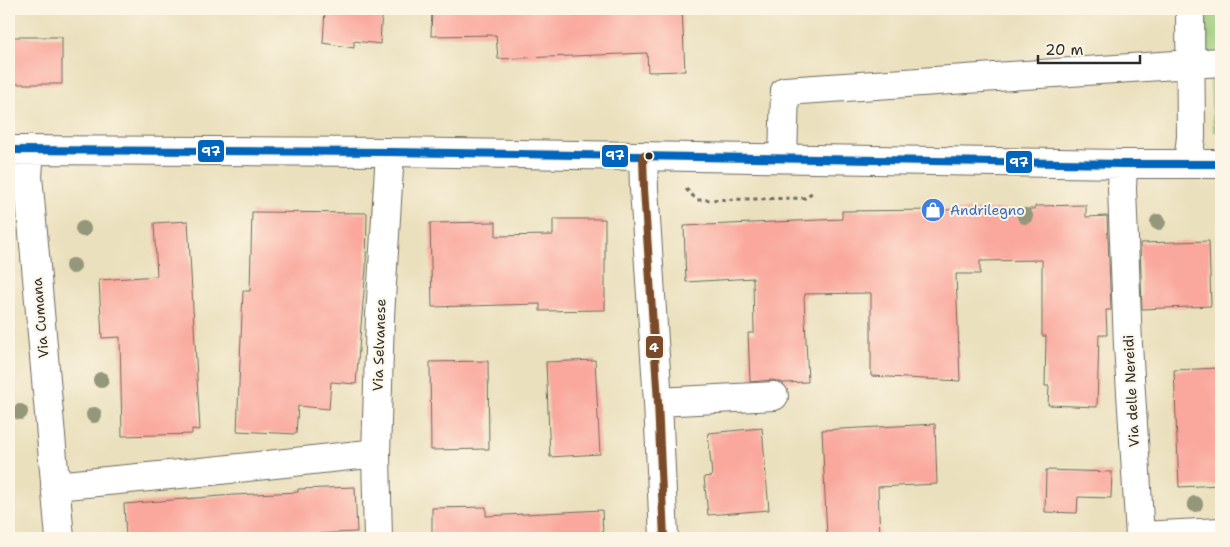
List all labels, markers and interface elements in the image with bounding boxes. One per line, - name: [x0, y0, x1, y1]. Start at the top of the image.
- scale bar: [1038, 32, 1140, 64]
- text: 20 m: [1045, 40, 1084, 60]
- line badge: 97: [197, 139, 225, 163]
- text: 97: [201, 142, 221, 160]
- line badge: 97: [601, 144, 629, 168]
- text: 97: [605, 146, 625, 164]
- line badge: 97: [1005, 150, 1033, 174]
- unlabelled marker: [644, 151, 654, 161]
- text: 97: [1009, 153, 1029, 171]
- shop icon: Andrilegno: [920, 197, 946, 223]
- place label: Andrilegno: [950, 201, 1025, 219]
- street label: Via Cumana: [27, 277, 52, 359]
- street label: Via Selvanese: [368, 298, 390, 392]
- street label: Via delle Nereidi: [1119, 334, 1143, 448]
- line badge: 4: [645, 335, 664, 359]
- text: 4: [649, 338, 659, 356]

